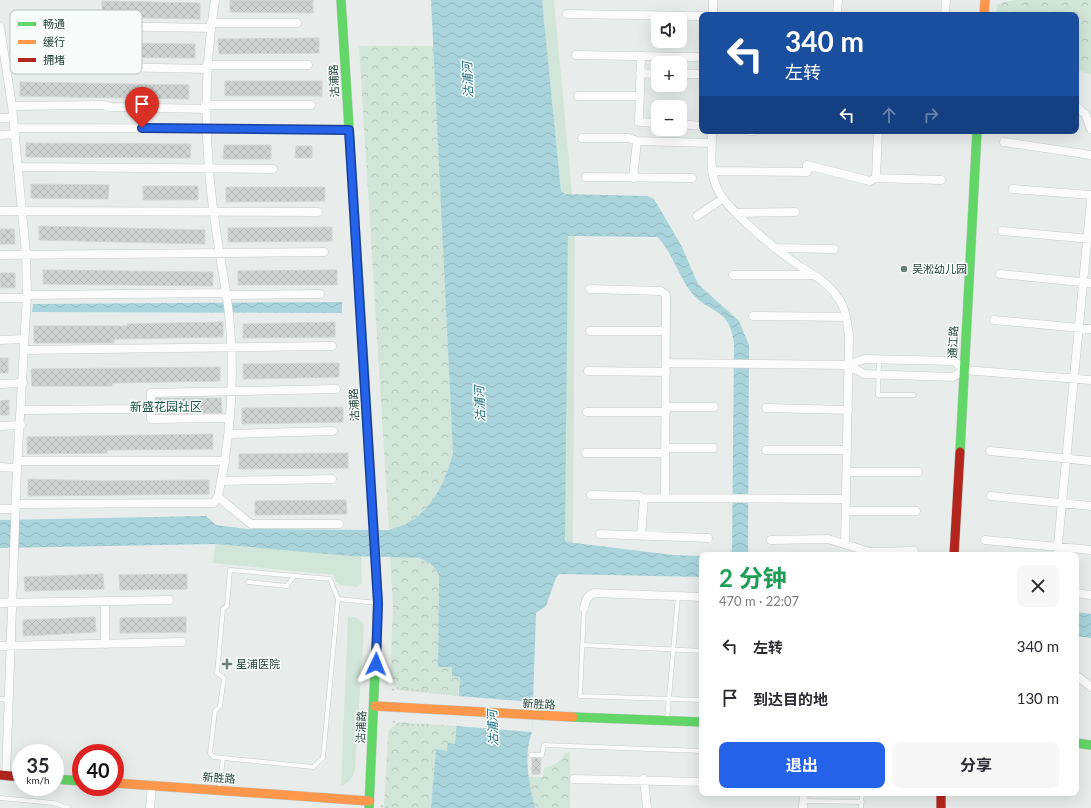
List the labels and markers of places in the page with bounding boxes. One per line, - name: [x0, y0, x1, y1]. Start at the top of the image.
- pin: [125, 87, 159, 128]
- place label: 吴淞幼儿园: [912, 262, 967, 275]
- marker: 吴淞幼儿园: [899, 264, 909, 274]
- place label: 星浦医院: [236, 657, 280, 670]
- marker: 星浦医院: [221, 658, 233, 670]

